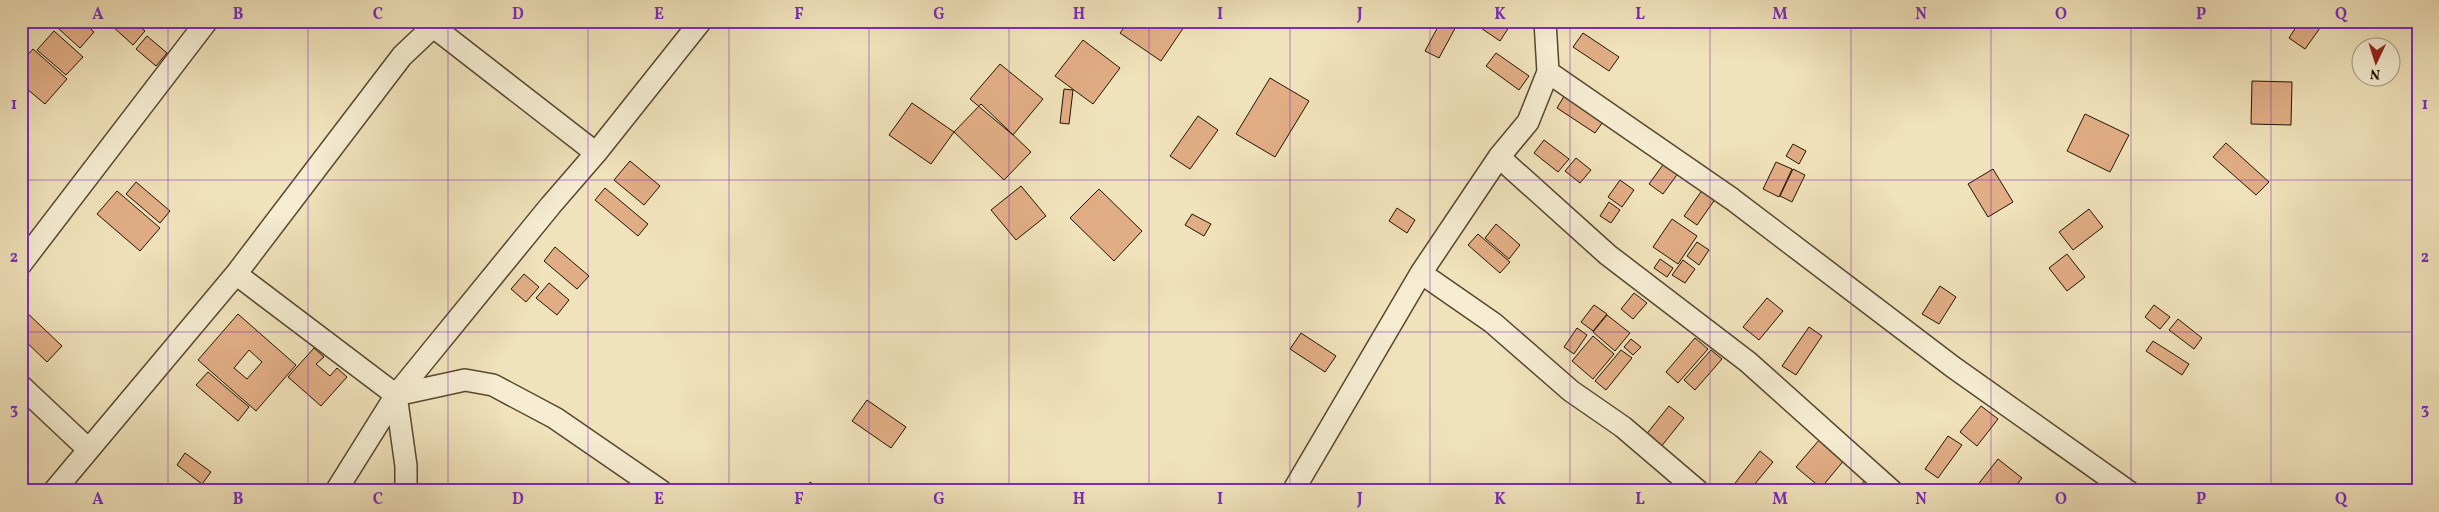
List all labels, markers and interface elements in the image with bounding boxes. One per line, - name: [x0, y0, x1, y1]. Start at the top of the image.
- text: A: [92, 4, 104, 26]
- text: B: [233, 4, 244, 26]
- text: C: [373, 4, 383, 26]
- text: D: [512, 4, 524, 26]
- text: E: [654, 4, 664, 26]
- text: F: [794, 4, 804, 26]
- text: G: [933, 4, 945, 26]
- text: H: [1073, 4, 1085, 26]
- text: I: [1217, 4, 1223, 26]
- text: J: [1356, 4, 1363, 26]
- text: K: [1494, 4, 1506, 26]
- text: L: [1635, 4, 1645, 26]
- text: M: [1772, 4, 1788, 26]
- text: N: [1915, 4, 1927, 26]
- text: O: [2055, 4, 2067, 26]
- text: P: [2196, 4, 2206, 26]
- text: Q: [2335, 4, 2348, 26]
- north arrow: [2352, 38, 2402, 88]
- text: N: [2369, 64, 2381, 83]
- text: 1: [11, 94, 17, 116]
- text: 1: [2422, 94, 2428, 116]
- text: 2: [10, 247, 18, 269]
- text: 2: [2421, 247, 2429, 269]
- text: 3: [10, 399, 18, 421]
- text: 3: [2421, 399, 2429, 421]
- text: A: [92, 489, 104, 511]
- text: B: [233, 489, 244, 511]
- text: C: [373, 489, 383, 511]
- text: D: [512, 489, 524, 511]
- text: E: [654, 489, 664, 511]
- text: F: [794, 489, 804, 511]
- text: G: [933, 489, 945, 511]
- text: H: [1073, 489, 1085, 511]
- text: I: [1217, 489, 1223, 511]
- text: J: [1356, 489, 1363, 511]
- text: K: [1494, 489, 1506, 511]
- text: L: [1635, 489, 1645, 511]
- text: M: [1772, 489, 1788, 511]
- text: N: [1915, 489, 1927, 511]
- text: O: [2055, 489, 2067, 511]
- text: P: [2196, 489, 2206, 511]
- text: Q: [2335, 489, 2348, 511]

